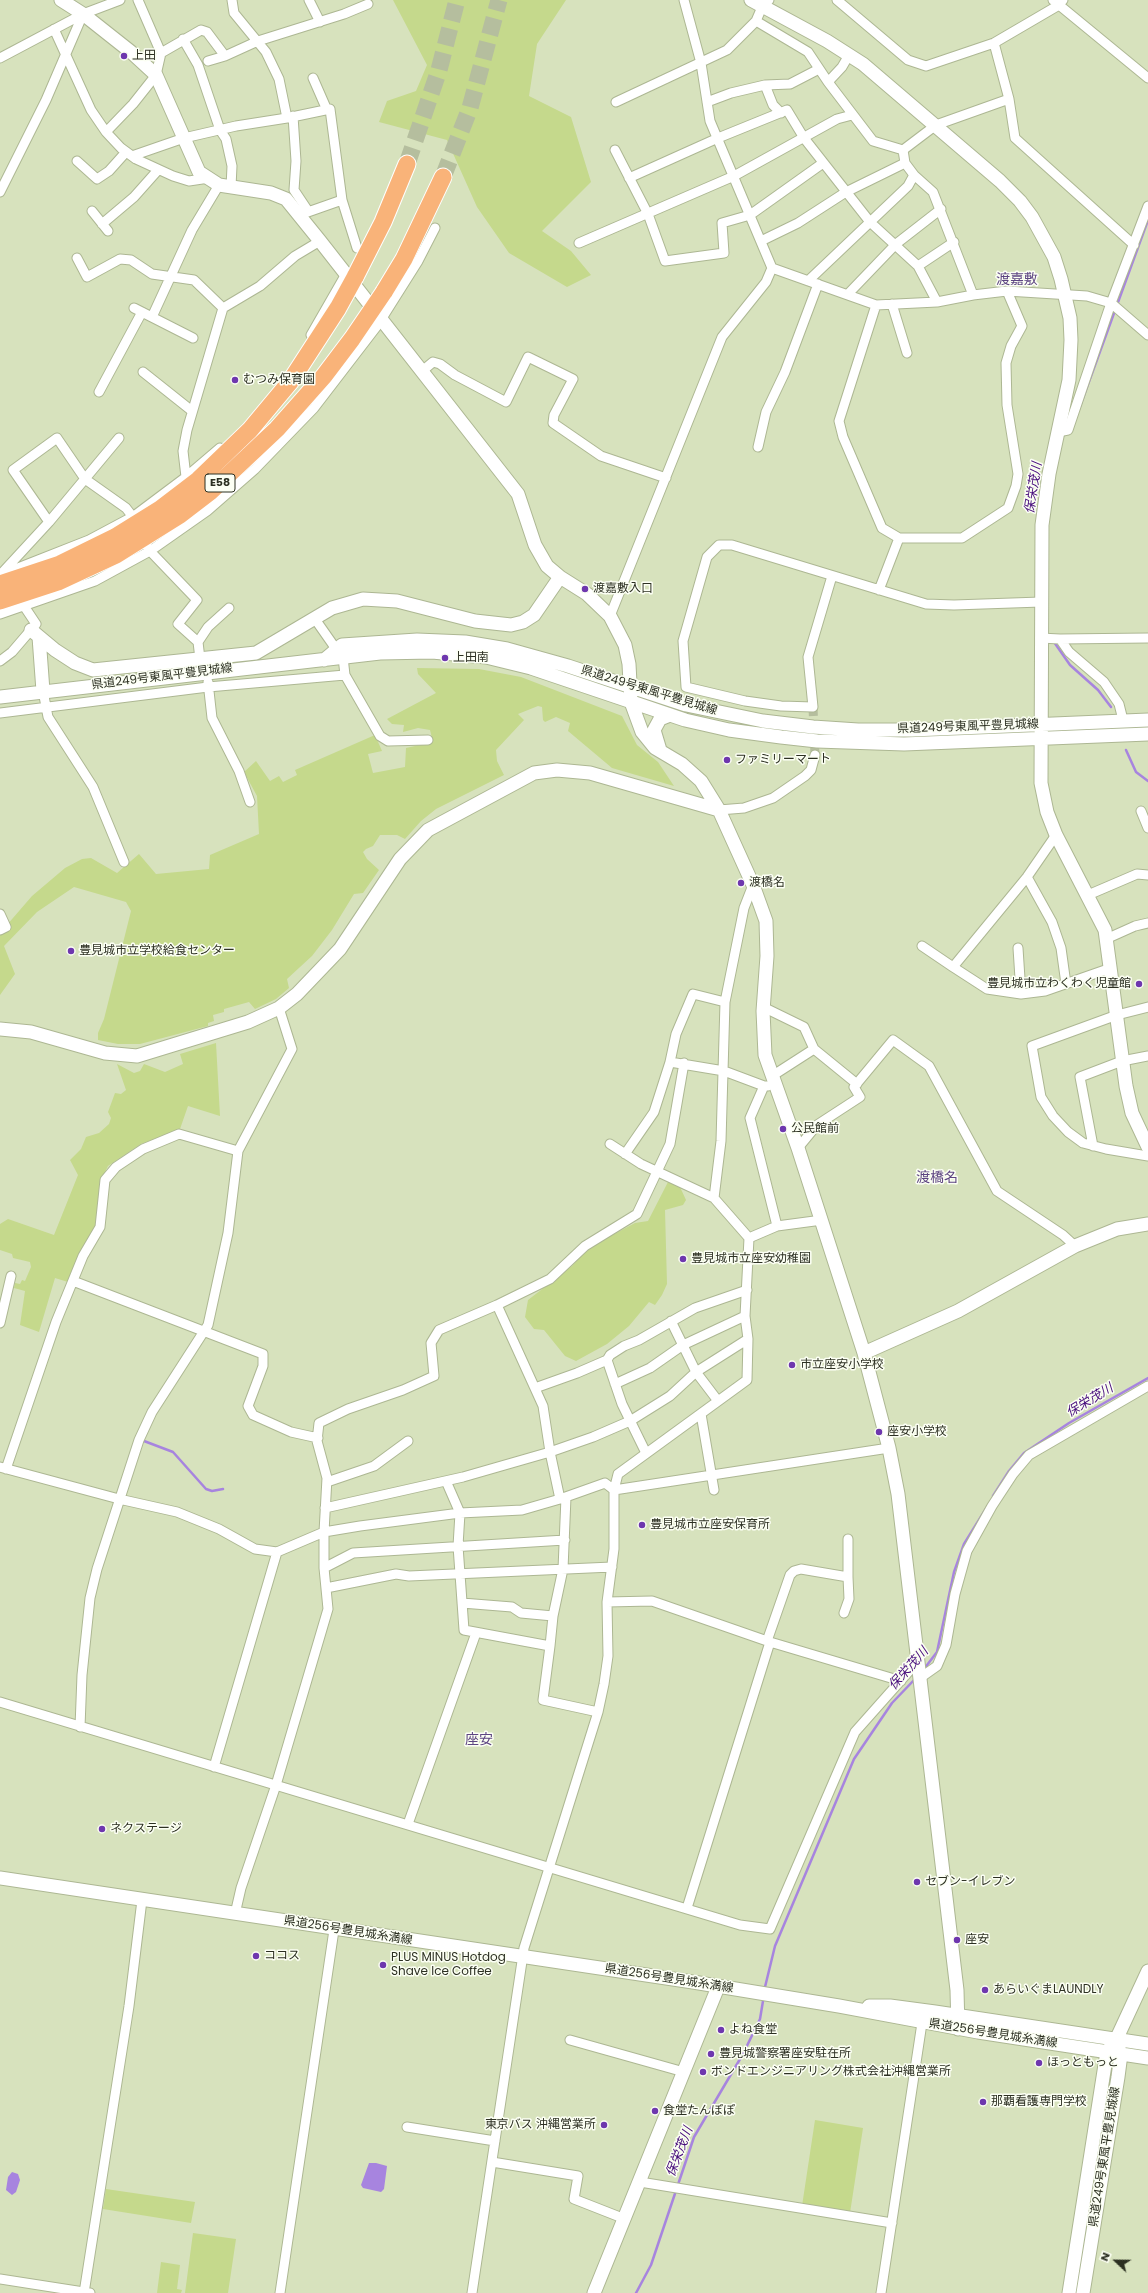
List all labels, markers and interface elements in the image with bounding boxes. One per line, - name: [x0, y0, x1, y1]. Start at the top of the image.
- place label: 上田: [132, 49, 156, 63]
- marker: 上田: [119, 51, 129, 61]
- district label: 渡嘉敷: [996, 272, 1038, 288]
- place label: むつみ保育園: [243, 373, 315, 387]
- marker: むつみ保育園: [230, 375, 240, 385]
- water label: 保栄茂川: [1022, 461, 1046, 515]
- road number: E58: [205, 474, 235, 492]
- place label: 渡嘉敷入口: [593, 582, 653, 596]
- marker: 渡嘉敷入口: [580, 584, 590, 594]
- place label: 上田南: [453, 651, 489, 665]
- marker: 上田南: [440, 653, 450, 663]
- street label: 県道249号東風平豊見城線: [91, 661, 233, 693]
- street label: 県道249号東風平豊見城線: [579, 663, 719, 719]
- street label: 県道249号東風平豊見城線: [897, 717, 1039, 737]
- place label: ファミリーマート: [735, 753, 831, 767]
- marker: ファミリーマート: [722, 755, 732, 765]
- place label: 渡橋名: [749, 876, 785, 890]
- marker: 渡橋名: [736, 878, 746, 888]
- place label: 豊見城市立学校給食センター: [79, 944, 235, 958]
- marker: 豊見城市立学校給食センター: [66, 946, 76, 956]
- place label: 豊見城市立わくわく児童館: [987, 977, 1131, 991]
- marker: 豊見城市立わくわく児童館: [1134, 979, 1144, 989]
- place label: 公民館前: [791, 1122, 839, 1136]
- marker: 公民館前: [778, 1124, 788, 1134]
- district label: 渡橋名: [916, 1170, 958, 1186]
- place label: 豊見城市立座安幼稚園: [691, 1252, 811, 1266]
- marker: 豊見城市立座安幼稚園: [678, 1254, 688, 1264]
- place label: 市立座安小学校: [800, 1358, 884, 1372]
- marker: 市立座安小学校: [787, 1360, 797, 1370]
- water label: 保栄茂川: [1064, 1381, 1116, 1421]
- place label: 座安小学校: [887, 1425, 947, 1439]
- marker: 座安小学校: [874, 1427, 884, 1437]
- place label: 豊見城市立座安保育所: [650, 1518, 770, 1532]
- marker: 豊見城市立座安保育所: [637, 1520, 647, 1530]
- water label: 保栄茂川: [886, 1644, 932, 1694]
- district label: 座安: [465, 1732, 493, 1748]
- place label: ネクステージ: [110, 1822, 182, 1836]
- marker: ネクステージ: [97, 1824, 107, 1834]
- place label: セブン-イレブン: [925, 1875, 1016, 1889]
- marker: セブン-イレブン: [912, 1877, 922, 1887]
- street label: 県道256号豊見城糸満線: [283, 1914, 413, 1948]
- place label: 座安: [965, 1933, 989, 1947]
- marker: 座安: [952, 1935, 962, 1945]
- place label: ココス: [264, 1949, 300, 1963]
- marker: ココス: [251, 1951, 261, 1961]
- place label: PLUS MINUS Hotdog Shave Ice Coffee: [391, 1951, 506, 1979]
- marker: PLUS MINUS Hotdog Shave Ice Coffee: [378, 1960, 388, 1970]
- street label: 県道256号豊見城糸満線: [604, 1962, 734, 1996]
- place label: あらいぐまLAUNDLY: [993, 1983, 1103, 1997]
- marker: あらいぐまLAUNDLY: [980, 1985, 990, 1995]
- street label: 県道256号豊見城糸満線: [928, 2017, 1058, 2051]
- place label: よね食堂: [729, 2023, 777, 2037]
- marker: よね食堂: [716, 2025, 726, 2035]
- place label: 豊見城警察署座安駐在所: [719, 2047, 851, 2061]
- marker: 豊見城警察署座安駐在所: [706, 2049, 716, 2059]
- place label: ほっともっと: [1047, 2056, 1119, 2070]
- marker: ほっともっと: [1034, 2058, 1044, 2068]
- place label: ボンドエンジニアリング株式会社沖縄営業所: [711, 2065, 951, 2079]
- marker: ボンドエンジニアリング株式会社沖縄営業所: [698, 2067, 708, 2077]
- street label: 県道249号東風平豊見城線: [1087, 2086, 1123, 2228]
- place label: 那覇看護専門学校: [991, 2095, 1087, 2109]
- marker: 那覇看護専門学校: [978, 2097, 988, 2107]
- place label: 食堂たんぽぽ: [663, 2104, 735, 2118]
- marker: 食堂たんぽぽ: [650, 2106, 660, 2116]
- place label: 東京バス 沖縄営業所: [485, 2118, 596, 2132]
- marker: 東京バス 沖縄営業所: [599, 2120, 609, 2130]
- water label: 保栄茂川: [663, 2125, 697, 2179]
- north arrow: [1096, 2241, 1136, 2281]
- text: N: [1096, 2250, 1114, 2263]

